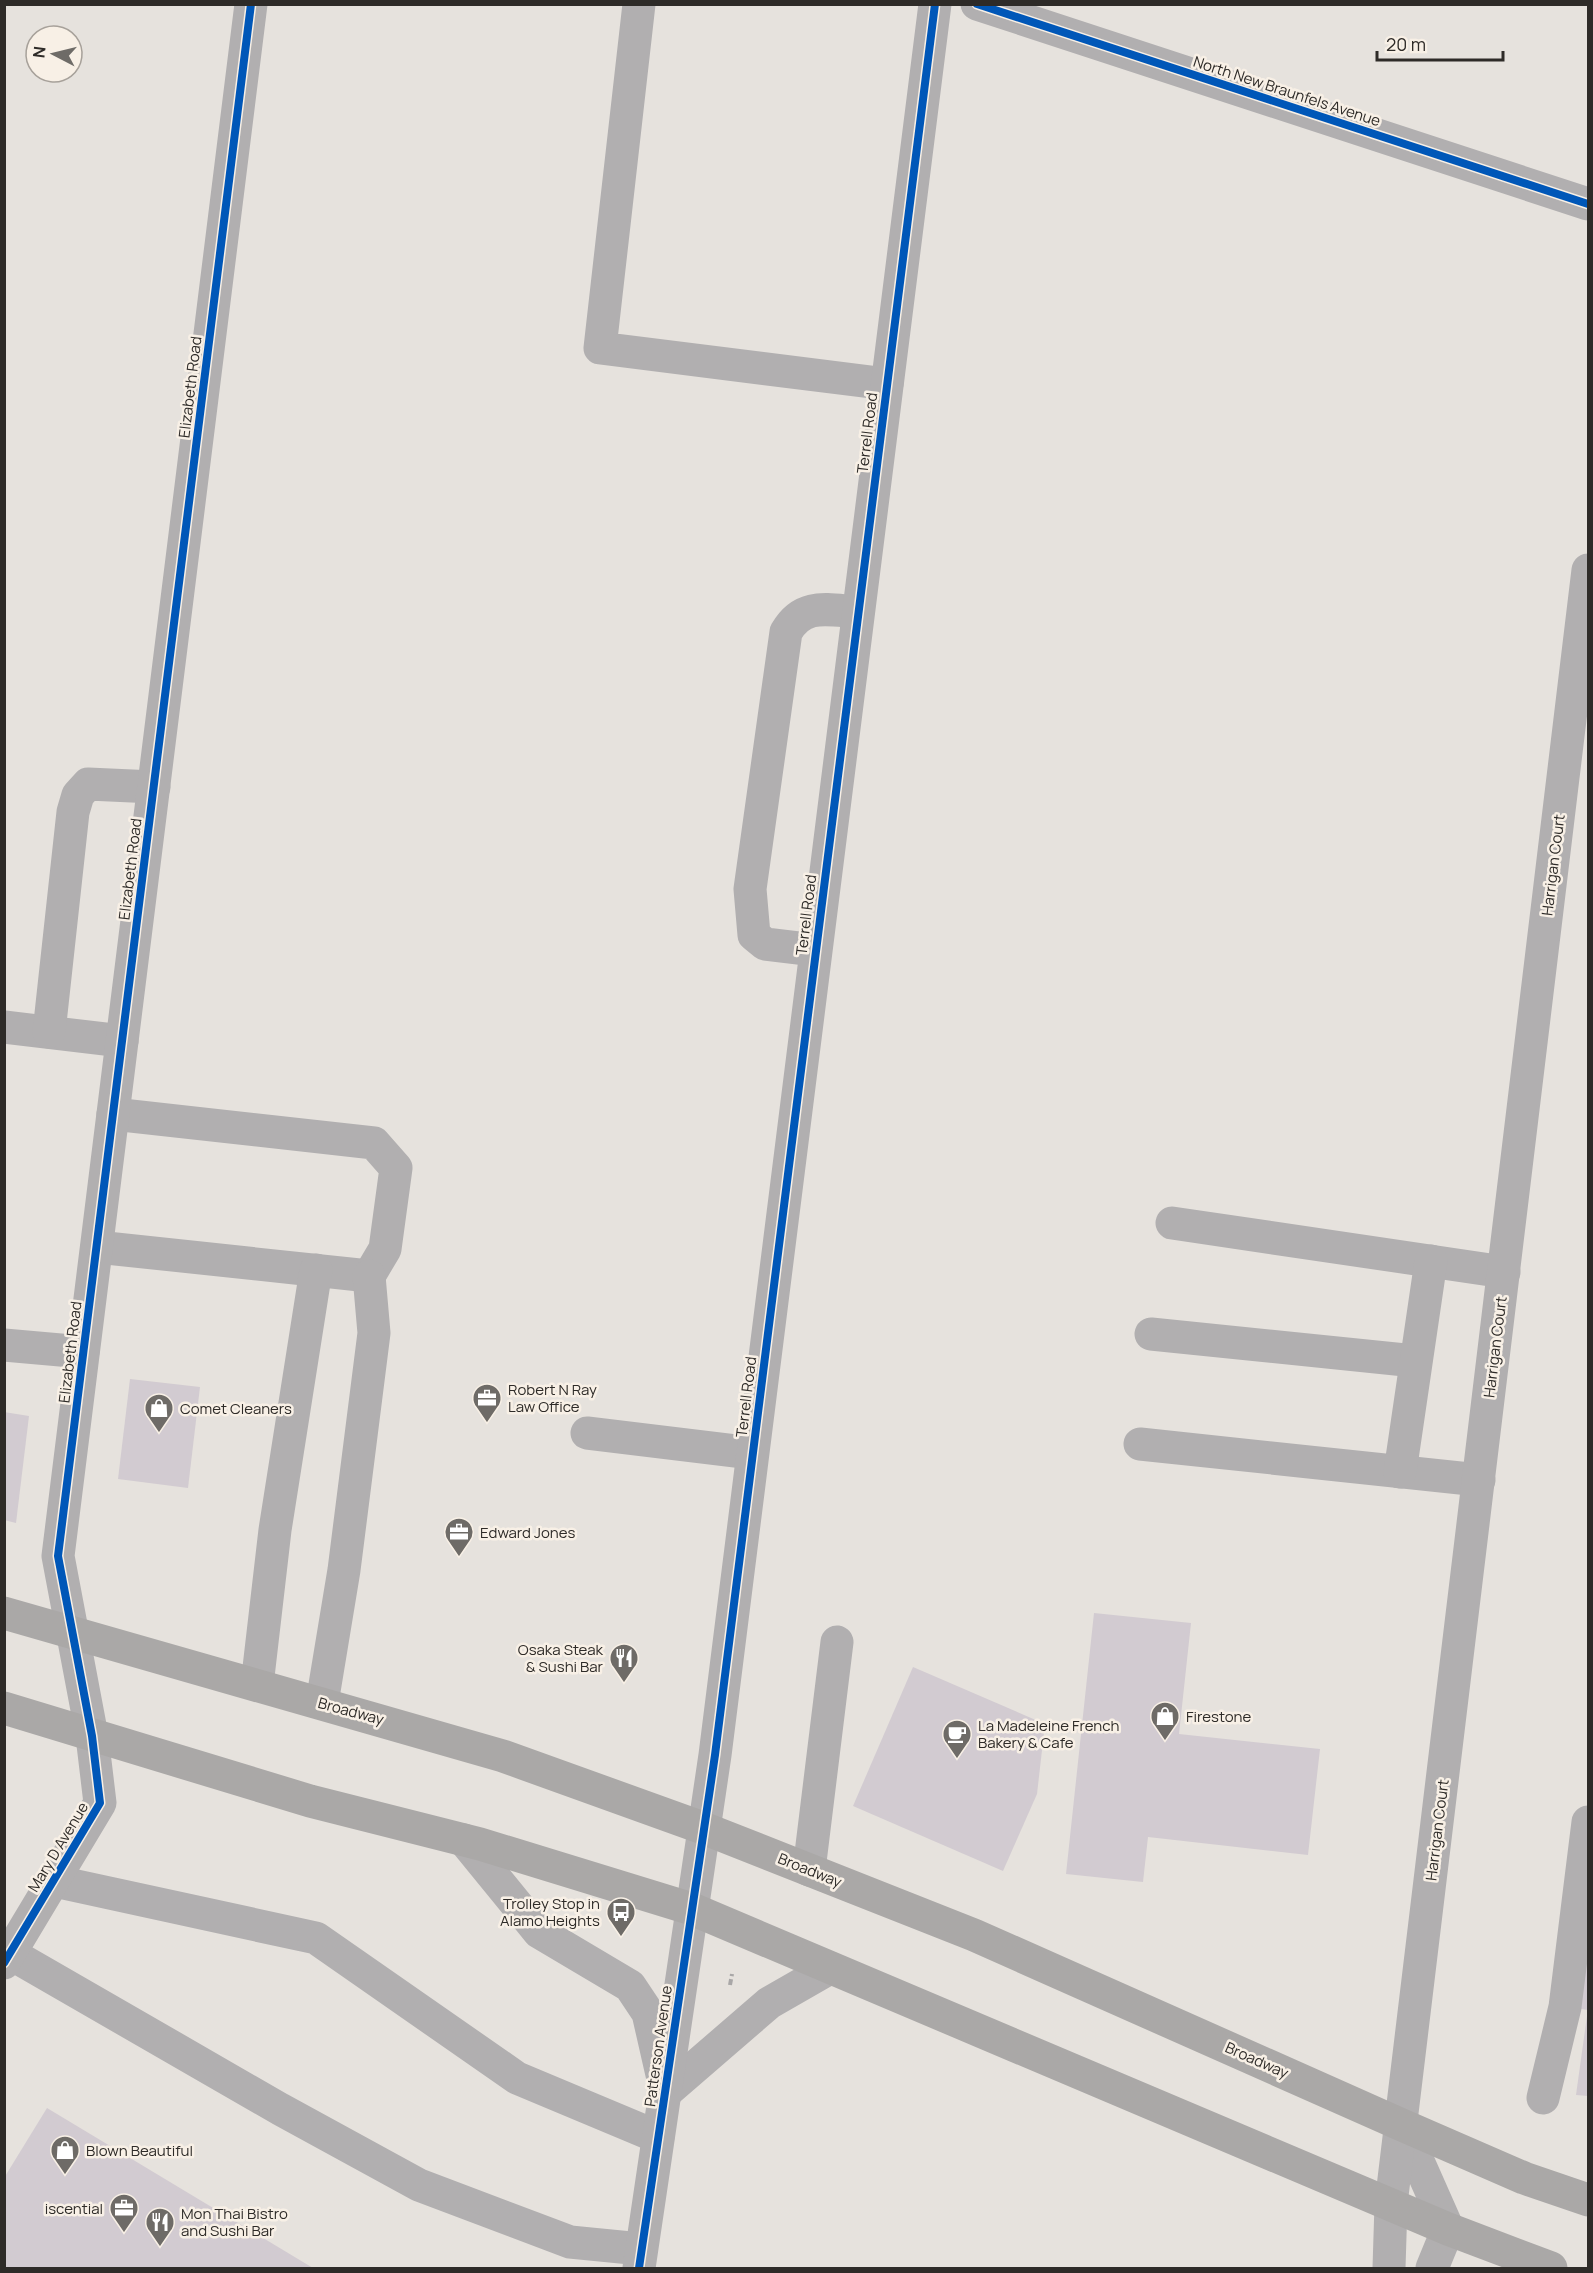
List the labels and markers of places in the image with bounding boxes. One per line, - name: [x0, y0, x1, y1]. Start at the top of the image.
- place label: Robert N Ray Law Office: [508, 1379, 597, 1417]
- office icon: Robert N Ray Law Office: [471, 1382, 503, 1424]
- shop icon: Comet Cleaners: [143, 1392, 175, 1434]
- place label: Comet Cleaners: [180, 1398, 292, 1419]
- office icon: Edward Jones: [443, 1516, 475, 1558]
- place label: Edward Jones: [480, 1522, 575, 1543]
- place label: Osaka Steak & Sushi Bar: [518, 1639, 604, 1677]
- restaurant icon: Osaka Steak & Sushi Bar: [608, 1642, 640, 1684]
- shop icon: Firestone: [1149, 1700, 1181, 1742]
- place label: Firestone: [1186, 1706, 1251, 1727]
- place label: La Madeleine French Bakery & Cafe: [978, 1715, 1119, 1753]
- cafe icon: La Madeleine French Bakery & Cafe: [941, 1718, 973, 1760]
- place label: Trolley Stop in Alamo Heights: [500, 1893, 600, 1931]
- bus stop icon: Trolley Stop in Alamo Heights: [605, 1896, 637, 1938]
- shop icon: Blown Beautiful: [49, 2134, 81, 2176]
- place label: Blown Beautiful: [86, 2140, 193, 2161]
- office icon: iscential: [108, 2192, 140, 2234]
- place label: iscential: [45, 2198, 103, 2219]
- place label: Mon Thai Bistro and Sushi Bar: [181, 2203, 288, 2241]
- restaurant icon: Mon Thai Bistro and Sushi Bar: [144, 2206, 176, 2248]

